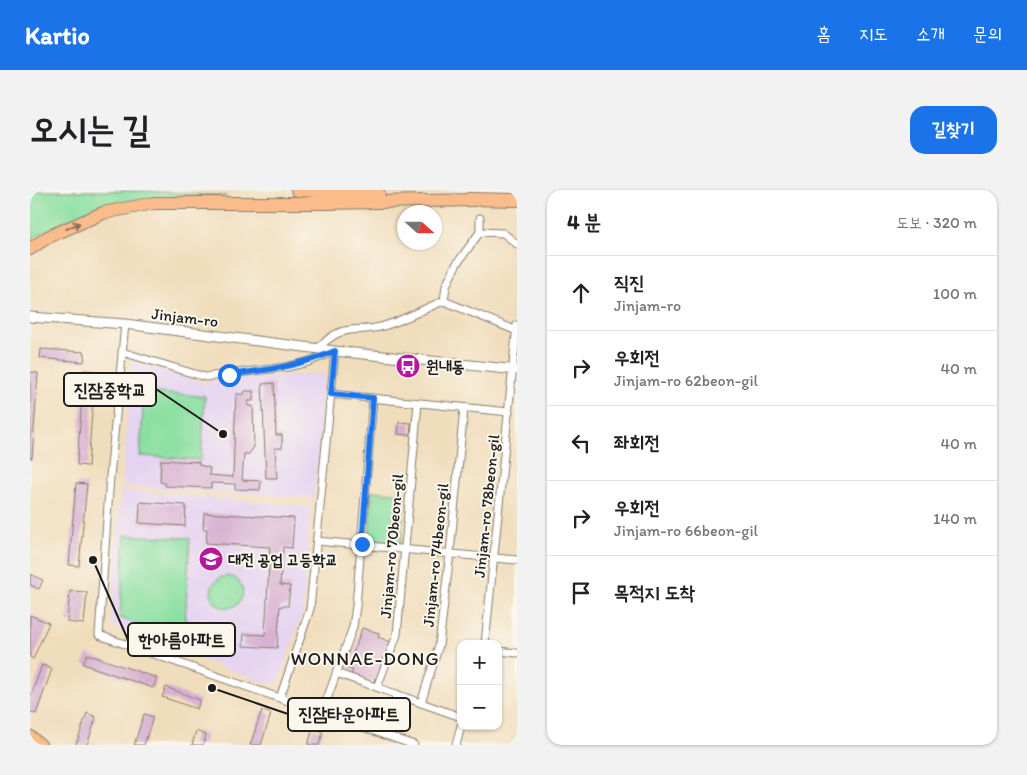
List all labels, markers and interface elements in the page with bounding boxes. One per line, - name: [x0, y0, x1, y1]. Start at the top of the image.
- text: Kartio: [25, 21, 90, 50]
- text: 홈: [817, 23, 831, 45]
- text: 지도: [859, 23, 888, 45]
- text: 소개: [916, 23, 945, 45]
- text: 문의: [973, 23, 1002, 45]
- button: 길찾기: [910, 106, 997, 154]
- text: 오시는 길: [30, 108, 151, 150]
- north arrow: [397, 205, 442, 250]
- text: 4 분: [567, 209, 601, 234]
- text: 도보 · 320 m: [896, 213, 977, 232]
- one-way arrow: [65, 220, 80, 230]
- text: 직진: [614, 271, 645, 294]
- icon: ahead: [567, 279, 595, 307]
- text: 100 m: [933, 284, 977, 303]
- text: Jinjam-ro: [614, 296, 681, 315]
- street label: Jinjam-ro: [150, 304, 219, 331]
- text: 우회전: [614, 346, 660, 369]
- bus stop icon: 원내동: [395, 353, 421, 379]
- icon: right: [567, 354, 595, 382]
- place label: 원내동: [426, 357, 465, 376]
- text: 40 m: [940, 359, 977, 378]
- route start: [218, 364, 241, 387]
- text: Jinjam-ro 62beon-gil: [614, 371, 758, 390]
- callout: 진잠중학교: [64, 373, 156, 406]
- text: 진잠중학교: [74, 379, 146, 401]
- icon: left: [567, 429, 595, 457]
- text: 좌회전: [614, 431, 660, 454]
- street label: Jinjam-ro 78beon-gil: [470, 433, 504, 579]
- text: 40 m: [940, 434, 977, 453]
- street label: Jinjam-ro 70beon-gil: [376, 473, 407, 619]
- street label: Jinjam-ro 74beon-gil: [418, 482, 453, 628]
- text: 우회전: [614, 496, 660, 519]
- icon: right: [567, 504, 595, 532]
- text: 140 m: [933, 509, 977, 528]
- text: Jinjam-ro 66beon-gil: [614, 521, 758, 540]
- route end: [351, 533, 374, 556]
- school or university icon: 대전 공업 고등학교: [198, 546, 224, 572]
- place label: 대전 공업 고등학교: [228, 550, 338, 569]
- icon: arrive: [567, 579, 595, 607]
- text: 목적지 도착: [614, 581, 695, 604]
- callout: 한아름아파트: [128, 623, 235, 656]
- text: 한아름아파트: [138, 629, 225, 651]
- map controls: [457, 640, 502, 730]
- button: +: [457, 640, 502, 685]
- district label: WONNAE-DONG: [290, 647, 440, 670]
- button: −: [457, 685, 502, 730]
- callout: 진잠타운아파트: [288, 698, 410, 731]
- text: 진잠타운아파트: [298, 703, 400, 725]

